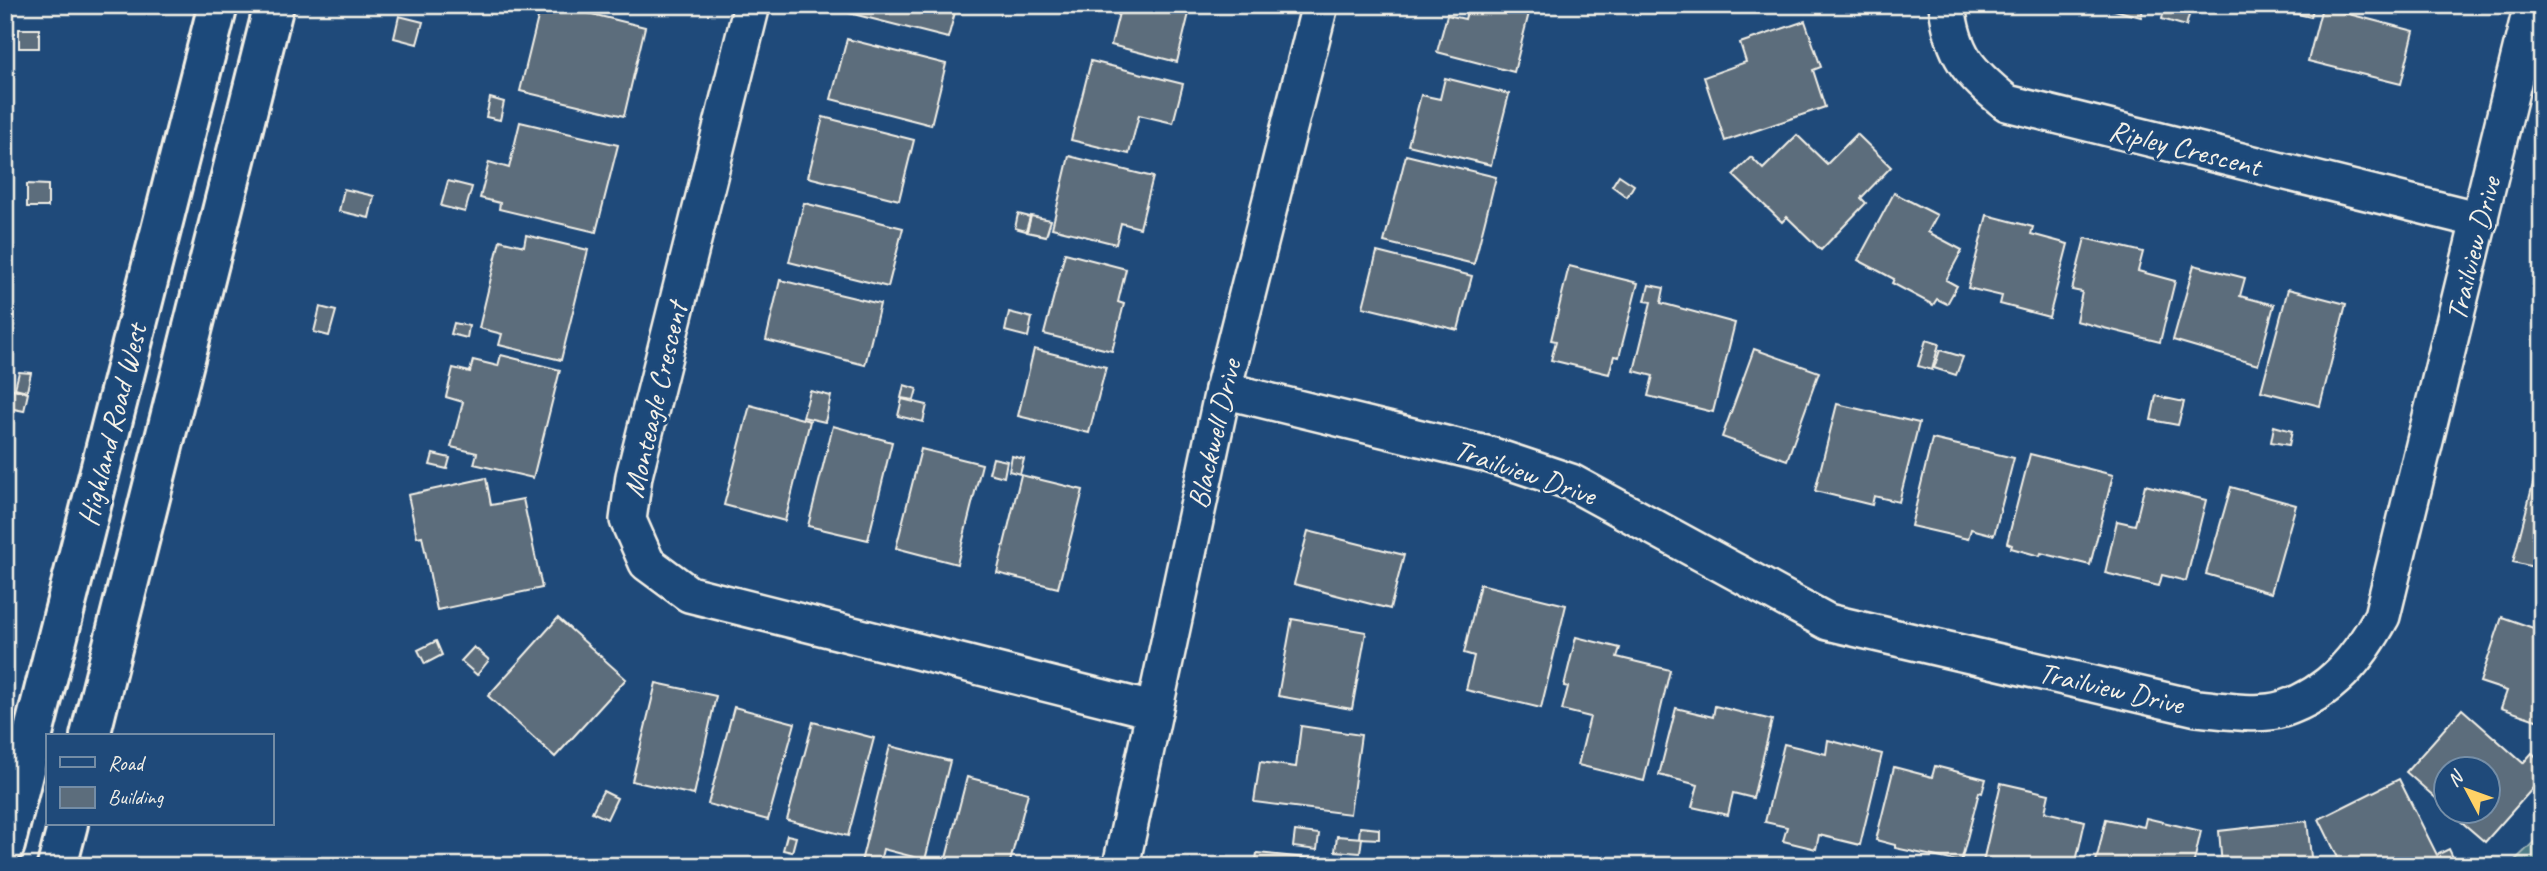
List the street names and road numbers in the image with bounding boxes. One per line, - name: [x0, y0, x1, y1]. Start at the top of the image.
- street label: Ripley Crescent: [2105, 111, 2268, 186]
- street label: Trailview Drive: [2437, 171, 2510, 325]
- street label: Monteagle Crescent: [614, 295, 697, 501]
- street label: Highland Road West: [69, 317, 156, 530]
- street label: Blackwell Drive: [1178, 354, 1250, 512]
- street label: Trailview Drive: [1449, 430, 1603, 515]
- street label: Trailview Drive: [2035, 653, 2189, 724]

